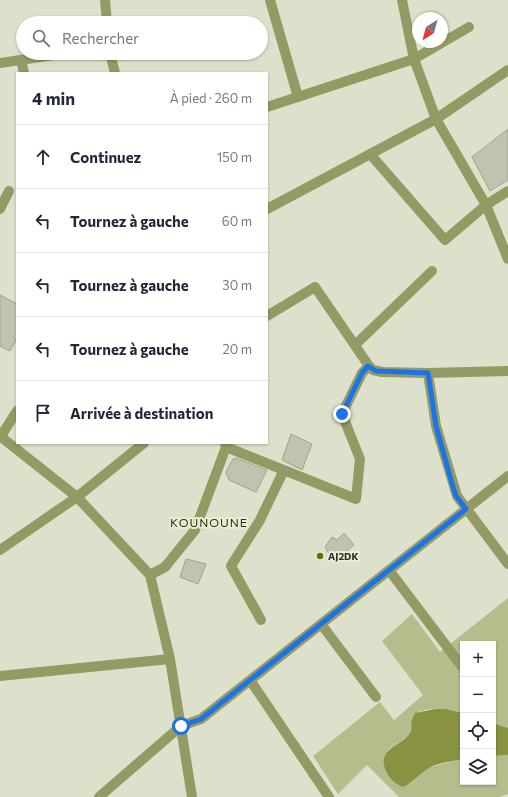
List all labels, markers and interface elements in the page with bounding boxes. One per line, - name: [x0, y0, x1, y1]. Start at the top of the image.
- north arrow: [412, 12, 448, 48]
- search box: [16, 16, 268, 60]
- icon: search: [30, 27, 52, 49]
- text: Rechercher: [62, 29, 139, 47]
- text: 4 min: [32, 88, 75, 109]
- text: À pied · 260 m: [170, 90, 252, 106]
- icon: ahead: [32, 146, 54, 168]
- text: Continuez: [70, 148, 141, 166]
- text: 150 m: [217, 149, 252, 165]
- icon: left: [32, 210, 54, 232]
- text: Tournez à gauche: [70, 212, 189, 230]
- text: 60 m: [222, 213, 252, 229]
- icon: left: [32, 274, 54, 296]
- text: Tournez à gauche: [70, 276, 189, 294]
- text: 30 m: [222, 277, 252, 293]
- icon: left: [32, 338, 54, 360]
- text: Tournez à gauche: [70, 340, 189, 358]
- text: 20 m: [223, 341, 252, 357]
- icon: arrive: [32, 402, 54, 424]
- text: Arrivée à destination: [70, 404, 213, 422]
- route end: [333, 405, 351, 423]
- district label: KOUNOUNE: [170, 515, 248, 529]
- place label: AJ2DK: [328, 550, 358, 562]
- marker: AJ2DK: [315, 551, 325, 561]
- map controls: [460, 641, 496, 785]
- button: +: [460, 641, 496, 677]
- button: −: [460, 677, 496, 713]
- button: locate: [460, 713, 496, 749]
- route start: [172, 717, 190, 735]
- button: layers: [460, 749, 496, 785]

